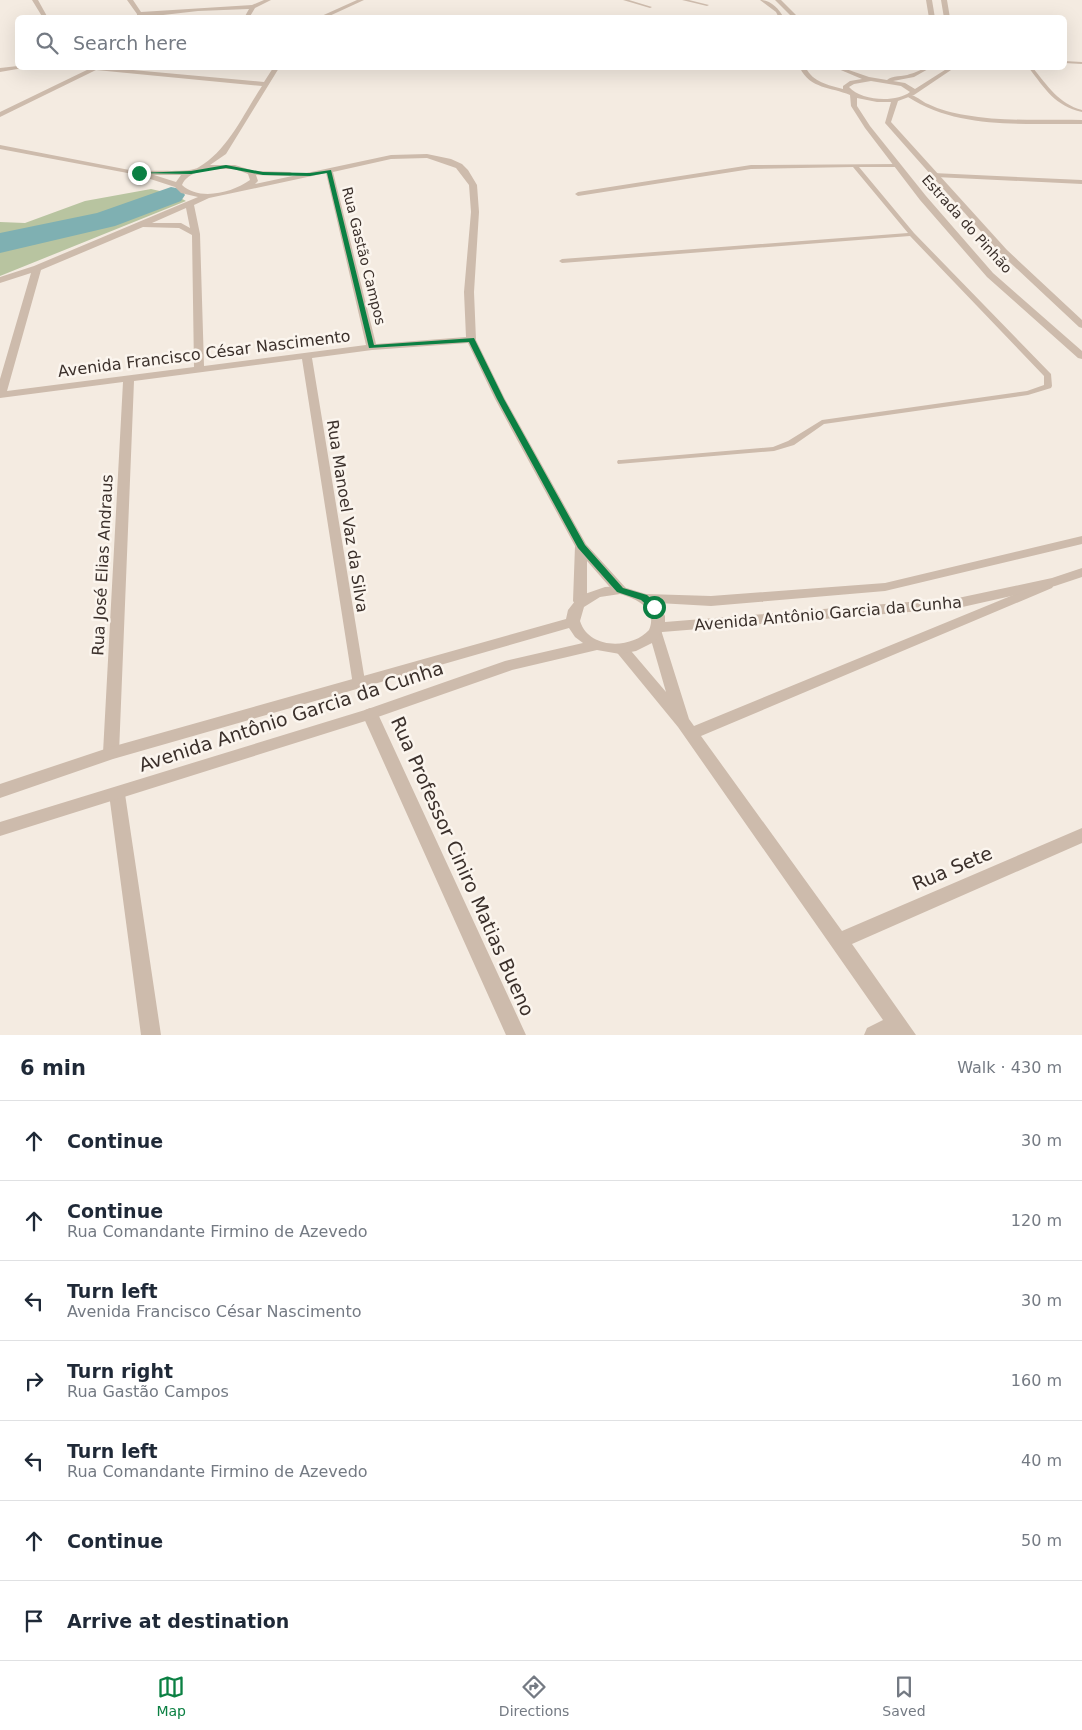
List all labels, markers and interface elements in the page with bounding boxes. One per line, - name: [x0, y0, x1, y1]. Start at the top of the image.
- search box: [15, 15, 1067, 70]
- icon: search: [33, 29, 61, 57]
- text: Search here: [73, 32, 187, 54]
- route end: [128, 162, 151, 185]
- street label: Estrada do Pinhão: [919, 172, 1015, 276]
- street label: Rua Gastão Campos: [339, 185, 389, 327]
- street label: Avenida Francisco César Nascimento: [57, 326, 351, 381]
- street label: Rua Manoel Vaz da Silva: [323, 418, 372, 614]
- street label: Rua José Elias Andraus: [88, 474, 117, 656]
- street label: Avenida Antônio Garcia da Cunha: [693, 592, 963, 635]
- route start: [643, 596, 666, 619]
- street label: Avenida Antônio Garcia da Cunha: [136, 656, 446, 776]
- street label: Rua Professor Ciniro Matias Bueno: [387, 713, 539, 1019]
- street label: Rua Sete: [909, 841, 995, 895]
- text: 6 min: [20, 1056, 86, 1080]
- text: Walk · 430 m: [957, 1058, 1062, 1077]
- icon: ahead: [20, 1127, 48, 1155]
- text: Continue: [67, 1130, 163, 1152]
- text: 30 m: [1021, 1131, 1062, 1150]
- text: Continue: [67, 1200, 163, 1222]
- icon: ahead: [20, 1207, 48, 1235]
- text: 120 m: [1011, 1211, 1062, 1230]
- text: Rua Comandante Firmino de Azevedo: [67, 1222, 368, 1241]
- text: Turn left: [67, 1280, 158, 1302]
- icon: left: [20, 1287, 48, 1315]
- text: 30 m: [1021, 1291, 1062, 1310]
- text: Avenida Francisco César Nascimento: [67, 1302, 362, 1321]
- text: Turn right: [67, 1360, 173, 1382]
- icon: right: [20, 1367, 48, 1395]
- text: 160 m: [1011, 1371, 1062, 1390]
- text: Rua Gastão Campos: [67, 1382, 229, 1401]
- text: Turn left: [67, 1440, 158, 1462]
- icon: left: [20, 1447, 48, 1475]
- text: 40 m: [1021, 1451, 1062, 1470]
- text: Rua Comandante Firmino de Azevedo: [67, 1462, 368, 1481]
- icon: ahead: [20, 1527, 48, 1555]
- text: Continue: [67, 1530, 163, 1552]
- text: 50 m: [1021, 1531, 1062, 1550]
- icon: arrive: [20, 1607, 48, 1635]
- text: Arrive at destination: [67, 1610, 289, 1632]
- tab: Map: [156, 1673, 186, 1719]
- tab: Directions: [499, 1673, 569, 1719]
- tab: Saved: [882, 1673, 926, 1719]

